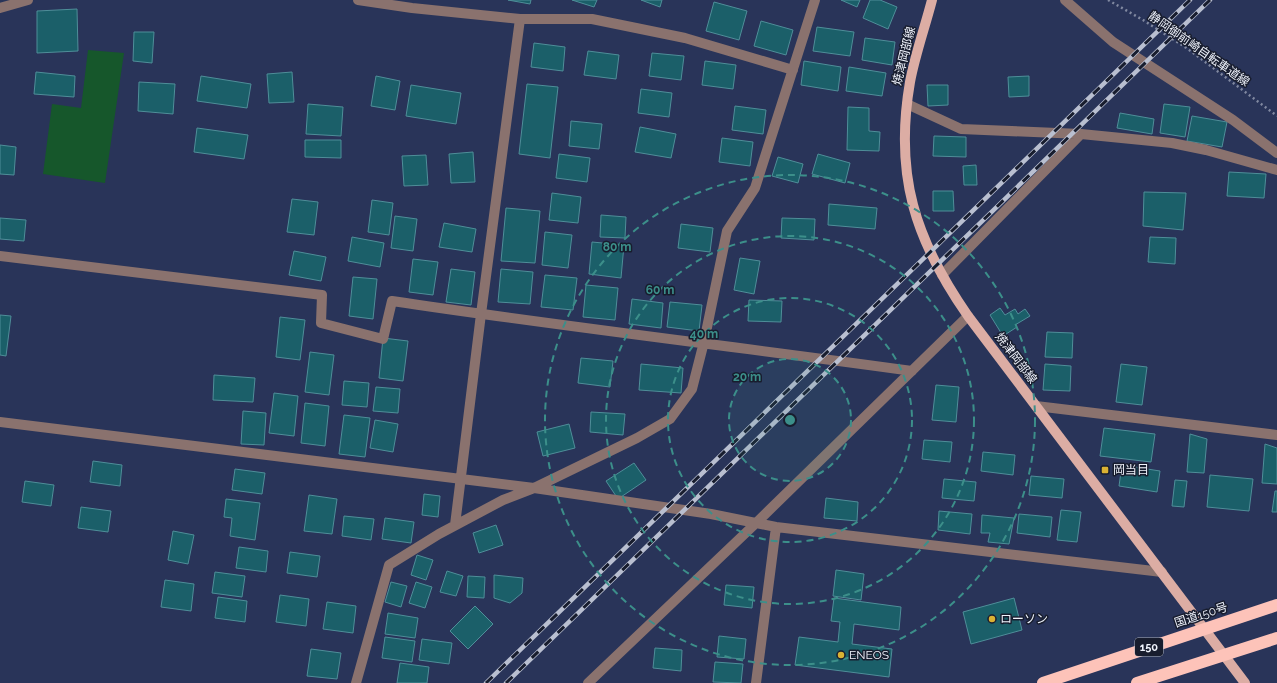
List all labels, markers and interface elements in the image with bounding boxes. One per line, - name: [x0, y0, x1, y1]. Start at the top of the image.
- street label: 静岡御前崎自転車道線: [1146, 9, 1252, 89]
- street label: 焼津岡部線: [890, 25, 918, 87]
- text: 80 m: [603, 240, 631, 254]
- text: 60 m: [646, 283, 674, 297]
- text: 40 m: [690, 327, 718, 341]
- street label: 焼津岡部線: [992, 330, 1040, 386]
- text: 20 m: [733, 370, 761, 384]
- centre of rings: [783, 413, 797, 427]
- place label: 岡当目: [1113, 463, 1149, 477]
- marker: 岡当目: [1100, 465, 1110, 475]
- street label: 国道150号: [1173, 600, 1229, 630]
- place label: ローソン: [1000, 612, 1048, 626]
- marker: ローソン: [987, 614, 997, 624]
- road number: 150: [1135, 638, 1163, 656]
- place label: ENEOS: [849, 648, 889, 662]
- marker: ENEOS: [836, 650, 846, 660]

